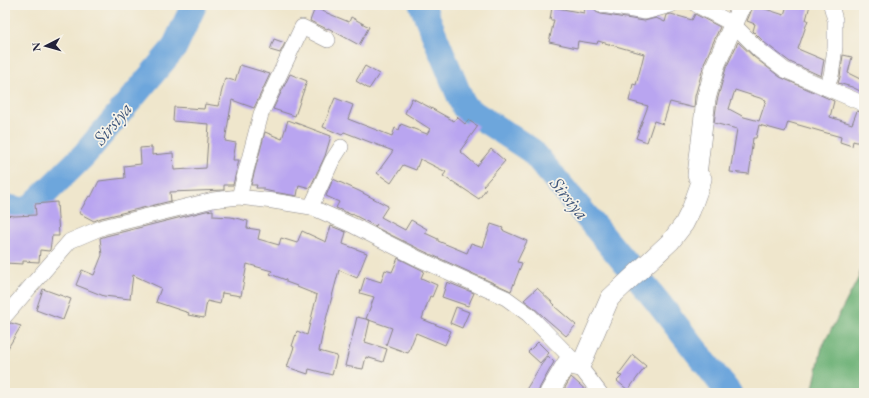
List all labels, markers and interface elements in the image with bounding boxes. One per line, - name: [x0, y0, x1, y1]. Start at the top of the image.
- north arrow: [26, 26, 66, 66]
- text: N: [29, 42, 43, 52]
- water label: Sirsiya: [86, 97, 138, 151]
- water label: Sirsiya: [544, 171, 595, 225]

